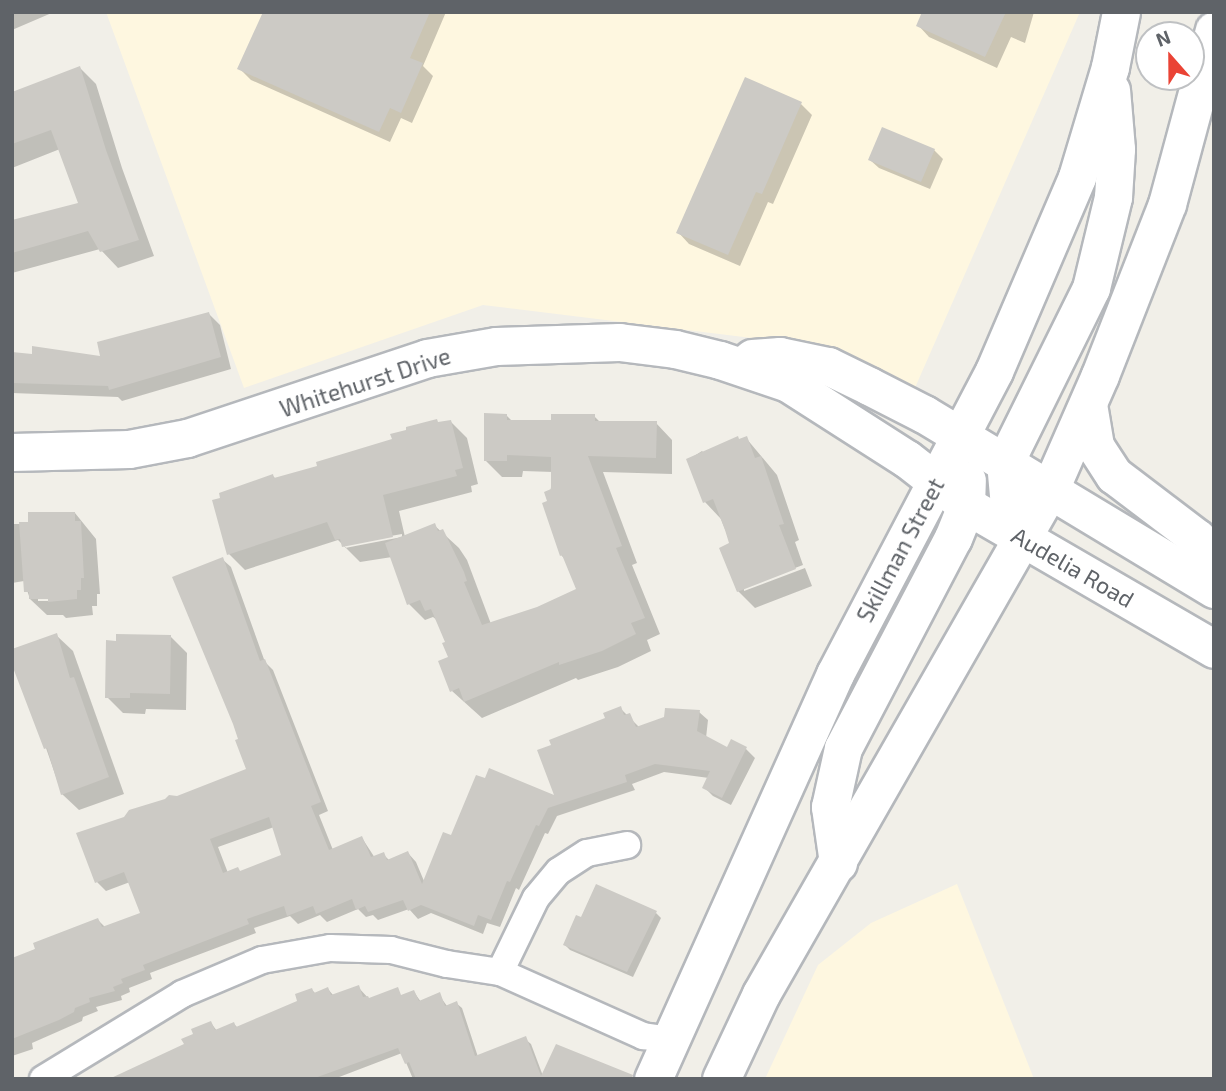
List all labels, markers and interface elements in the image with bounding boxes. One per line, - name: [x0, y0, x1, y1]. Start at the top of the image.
- north arrow: [1135, 21, 1205, 91]
- text: N: [1152, 25, 1174, 51]
- street label: Whitehurst Drive: [276, 341, 454, 423]
- street label: Skillman Street: [850, 473, 950, 627]
- street label: Audelia Road: [1007, 521, 1139, 613]

